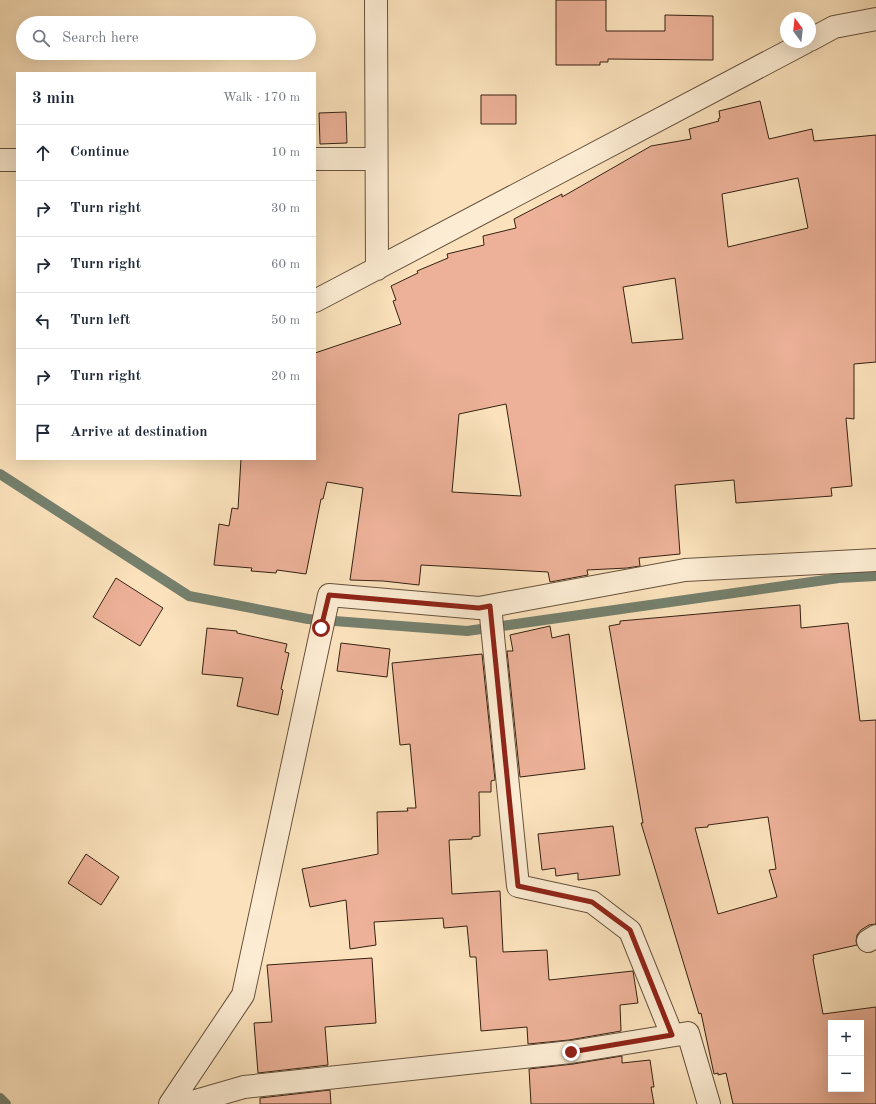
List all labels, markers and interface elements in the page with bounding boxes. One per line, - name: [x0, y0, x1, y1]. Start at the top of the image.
- north arrow: [780, 12, 816, 48]
- search box: [16, 16, 316, 60]
- icon: search: [30, 27, 52, 49]
- text: Search here: [62, 31, 139, 46]
- text: 3 min: [32, 90, 75, 107]
- text: Walk · 170 m: [223, 91, 300, 104]
- icon: ahead: [32, 142, 54, 164]
- text: Continue: [70, 145, 129, 160]
- text: 10 m: [271, 146, 300, 159]
- icon: right: [32, 198, 54, 220]
- text: Turn right: [70, 201, 141, 216]
- text: 30 m: [271, 202, 300, 215]
- icon: right: [32, 254, 54, 276]
- text: Turn right: [70, 257, 141, 272]
- text: 60 m: [271, 258, 300, 271]
- icon: left: [32, 310, 54, 332]
- text: Turn left: [70, 313, 130, 328]
- text: 50 m: [271, 314, 300, 327]
- icon: right: [32, 366, 54, 388]
- text: Turn right: [70, 369, 141, 384]
- text: 20 m: [271, 370, 300, 383]
- icon: arrive: [32, 422, 54, 444]
- text: Arrive at destination: [70, 425, 208, 440]
- route start: [312, 619, 330, 637]
- map controls: [828, 1020, 864, 1092]
- button: +: [828, 1020, 864, 1056]
- route end: [562, 1043, 580, 1061]
- button: −: [828, 1056, 864, 1092]

